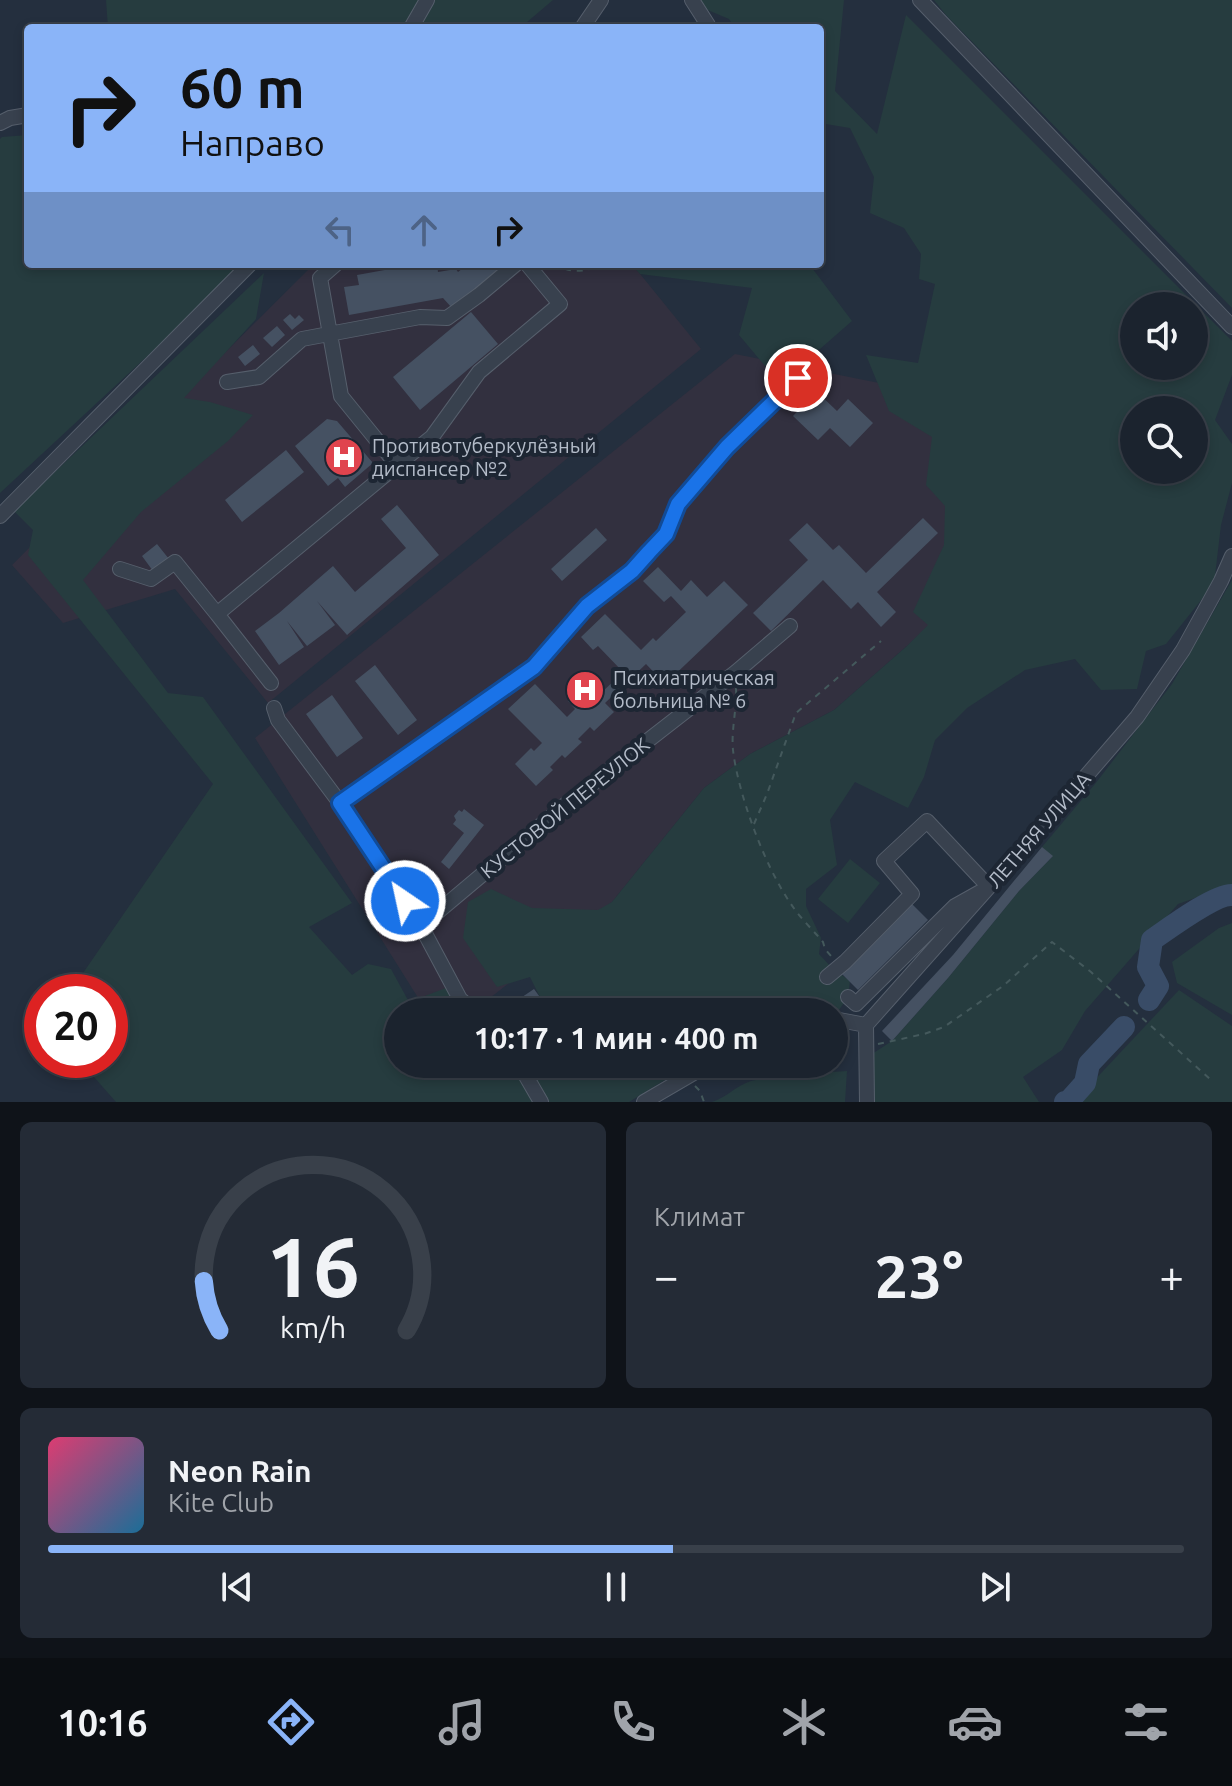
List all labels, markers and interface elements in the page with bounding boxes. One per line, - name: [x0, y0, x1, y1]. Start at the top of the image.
- icon: right: [48, 56, 152, 160]
- text: 60 m: [180, 56, 305, 119]
- text: Направо: [180, 122, 325, 163]
- icon: left: [318, 208, 362, 252]
- icon: ahead: [402, 208, 446, 252]
- icon: right: [486, 208, 530, 252]
- map controls: [1120, 292, 1208, 484]
- button: sound: [1120, 292, 1208, 380]
- pin: [764, 344, 832, 412]
- icon: arrive: [776, 356, 820, 400]
- button: search: [1120, 396, 1208, 484]
- place label: Противотуберкулёзный диспансер №2: [372, 434, 596, 480]
- hospital icon: Противотуберкулёзный диспансер №2: [323, 436, 365, 478]
- place label: Психиатрическая больница № 6: [613, 666, 775, 712]
- hospital icon: Психиатрическая больница № 6: [564, 669, 606, 711]
- street label: КУСТОВОЙ ПЕРЕУЛОК: [476, 733, 654, 883]
- street label: ЛЕТНЯЯ УЛИЦА: [982, 767, 1095, 892]
- position arrow: [363, 859, 447, 943]
- speed limit sign: 20: [24, 974, 128, 1078]
- text: 10:17 · 1 мин · 400 m: [474, 1021, 758, 1055]
- text: Климат: [654, 1202, 745, 1231]
- text: 16: [266, 1219, 360, 1313]
- text: 23°: [875, 1242, 963, 1309]
- text: −: [654, 1251, 679, 1300]
- text: +: [1159, 1251, 1184, 1300]
- text: km/h: [280, 1311, 346, 1343]
- text: Neon Rain: [168, 1454, 312, 1488]
- text: Kite Club: [168, 1488, 274, 1517]
- icon: previous: [215, 1565, 259, 1609]
- icon: pause: [594, 1565, 638, 1609]
- icon: next: [973, 1565, 1017, 1609]
- icon: directions: [263, 1694, 319, 1750]
- icon: music: [434, 1694, 490, 1750]
- icon: phone: [605, 1694, 661, 1750]
- icon: climate: [776, 1694, 832, 1750]
- icon: car: [947, 1694, 1003, 1750]
- icon: filters: [1118, 1694, 1174, 1750]
- text: 10:16: [58, 1702, 148, 1743]

